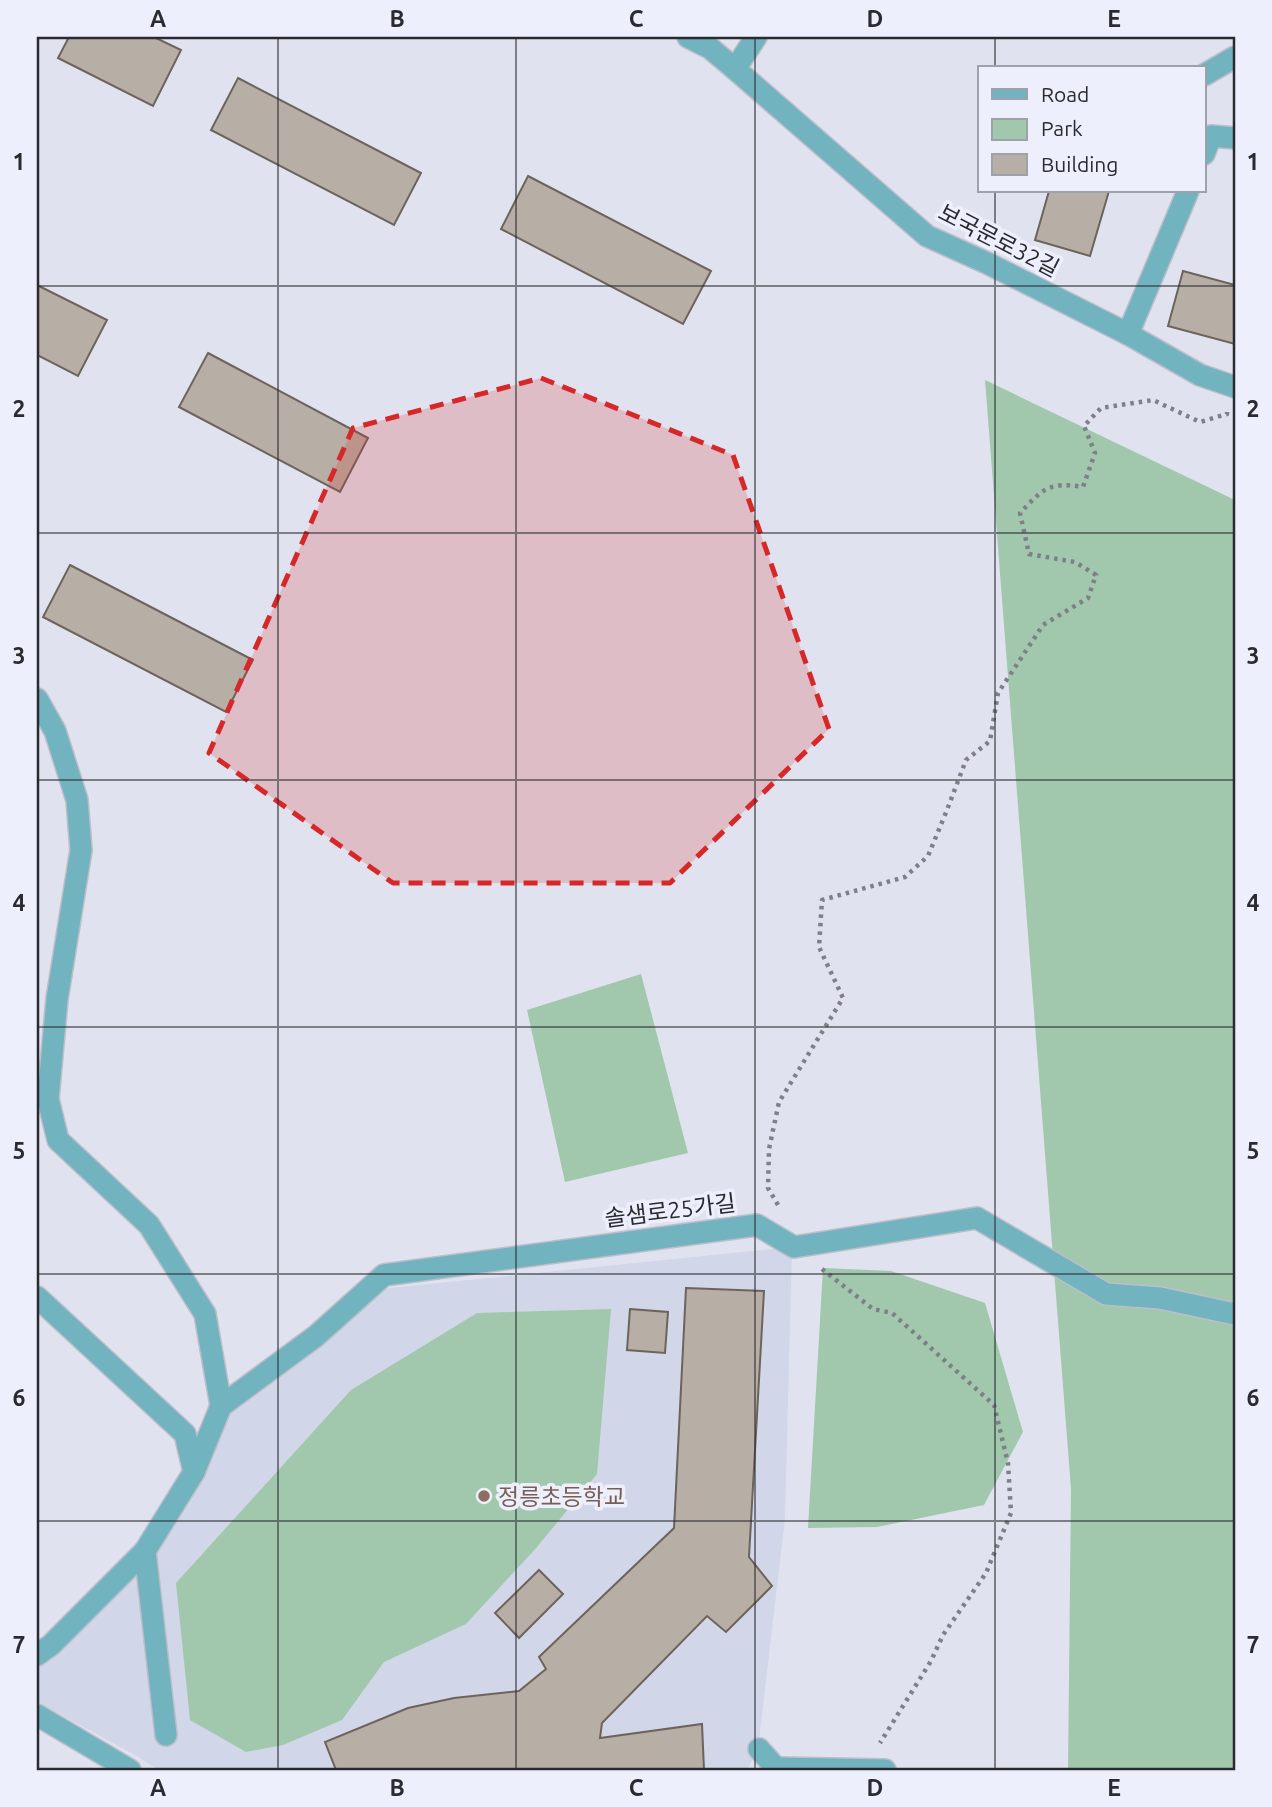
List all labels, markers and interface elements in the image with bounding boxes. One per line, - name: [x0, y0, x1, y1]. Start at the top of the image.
- text: A: [150, 6, 166, 31]
- text: B: [389, 6, 405, 31]
- text: C: [629, 6, 644, 31]
- text: D: [867, 6, 883, 31]
- text: E: [1107, 6, 1121, 31]
- legend: [978, 66, 1206, 192]
- text: Road: [1041, 82, 1089, 106]
- text: Park: [1041, 116, 1083, 140]
- text: 1: [13, 149, 25, 174]
- text: 1: [1247, 149, 1259, 174]
- text: Building: [1041, 152, 1118, 176]
- street label: 보국문로32길: [935, 199, 1063, 281]
- text: 2: [13, 396, 25, 421]
- text: 2: [1247, 396, 1259, 421]
- text: 3: [13, 643, 25, 668]
- text: 3: [1247, 643, 1259, 668]
- text: 4: [13, 890, 26, 915]
- text: 4: [1247, 890, 1260, 915]
- text: 5: [13, 1138, 25, 1163]
- text: 5: [1247, 1138, 1259, 1163]
- street label: 솔샘로25가길: [603, 1190, 737, 1230]
- text: 6: [13, 1385, 26, 1410]
- text: 6: [1247, 1385, 1260, 1410]
- place label: 정릉초등학교: [498, 1484, 625, 1509]
- marker: 정릉초등학교: [476, 1488, 492, 1504]
- text: 7: [13, 1632, 25, 1657]
- text: 7: [1247, 1632, 1259, 1657]
- text: A: [150, 1775, 166, 1800]
- text: B: [389, 1775, 405, 1800]
- text: C: [629, 1775, 644, 1800]
- text: D: [867, 1775, 883, 1800]
- text: E: [1107, 1775, 1121, 1800]

